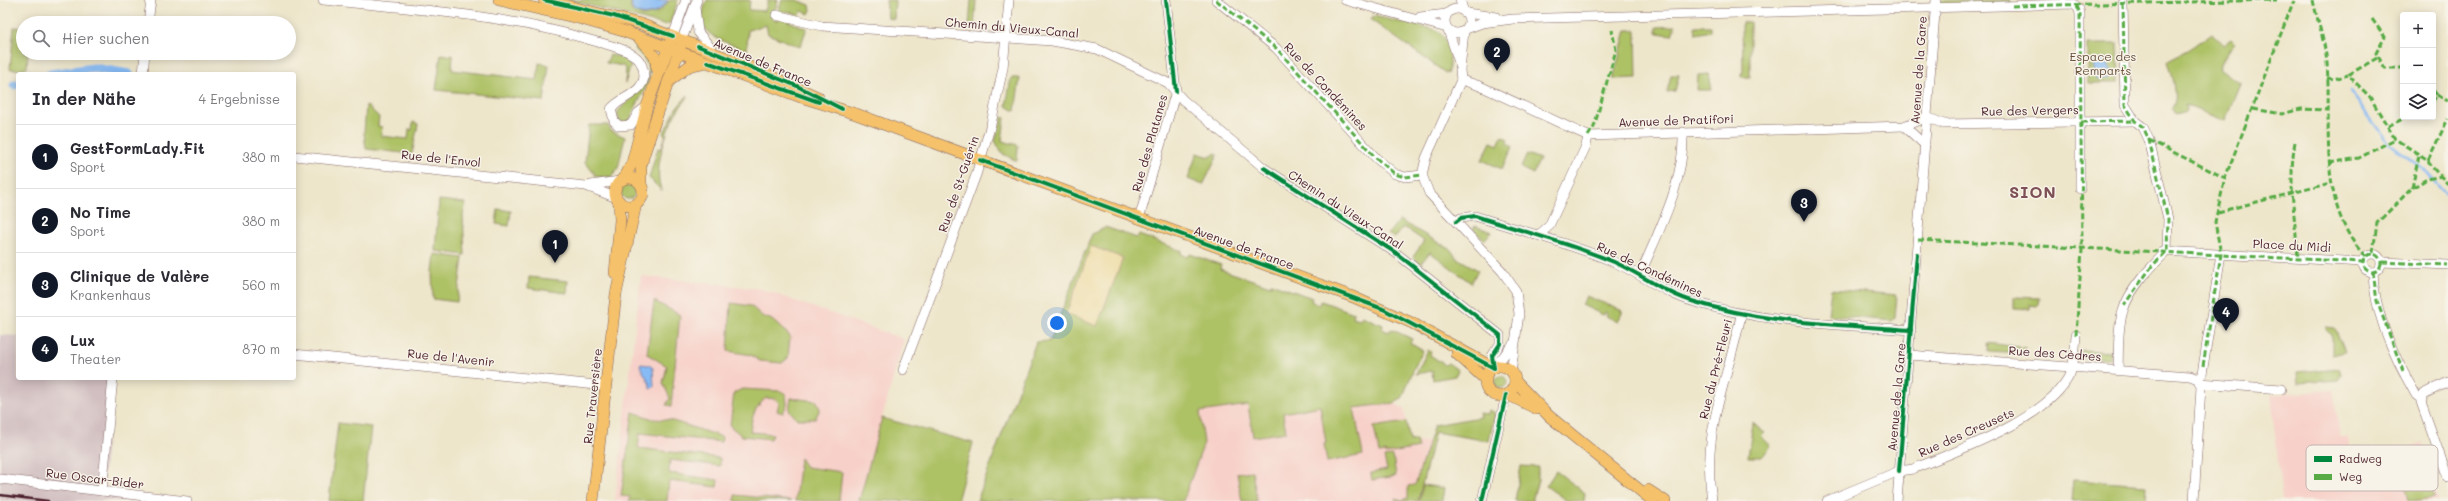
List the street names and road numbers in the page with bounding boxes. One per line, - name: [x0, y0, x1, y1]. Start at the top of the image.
- street label: Chemin du Vieux-Canal: [944, 13, 1080, 41]
- street label: Avenue de la Gare: [1906, 15, 1930, 125]
- street label: Avenue de France: [711, 34, 815, 90]
- street label: Rue de Condémines: [1281, 39, 1371, 134]
- street label: Rue des Platanes: [1127, 92, 1171, 194]
- street label: Rue des Vergers: [1981, 101, 2079, 119]
- street label: Avenue de Pratifori: [1618, 110, 1734, 130]
- street label: Rue de St-Guérin: [934, 134, 982, 234]
- street label: Rue de l'Envol: [400, 146, 482, 170]
- street label: Chemin du Vieux-Canal: [1285, 166, 1407, 252]
- street label: Avenue de France: [1192, 221, 1296, 273]
- street label: Place du Midi: [2252, 235, 2332, 255]
- street label: Rue de Condémines: [1595, 237, 1706, 301]
- street label: Rue du Pré-Fleuri: [1695, 317, 1735, 421]
- street label: Avenue de la Gare: [1883, 342, 1909, 452]
- street label: Rue des Cèdres: [2008, 342, 2102, 364]
- street label: Rue de l'Avenir: [407, 344, 495, 370]
- street label: Rue Traversière: [579, 347, 605, 445]
- street label: Rue des Creusets: [1916, 404, 2017, 460]
- street label: Rue Oscar-Bider: [45, 464, 145, 492]

